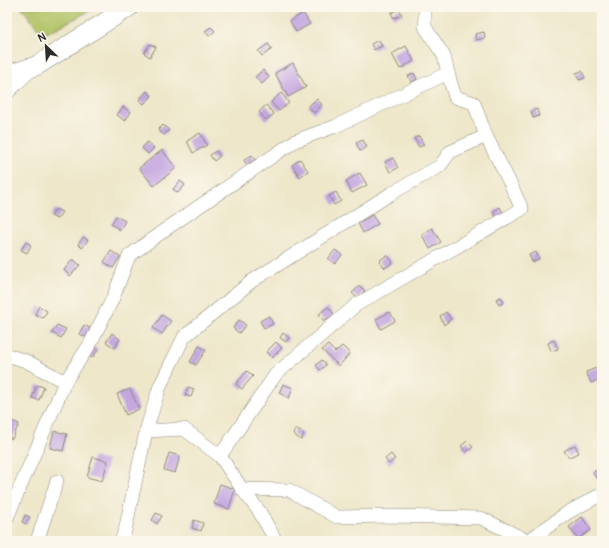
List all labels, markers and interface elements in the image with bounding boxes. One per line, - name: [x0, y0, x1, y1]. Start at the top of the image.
- north arrow: [26, 26, 66, 66]
- text: N: [36, 30, 49, 45]

